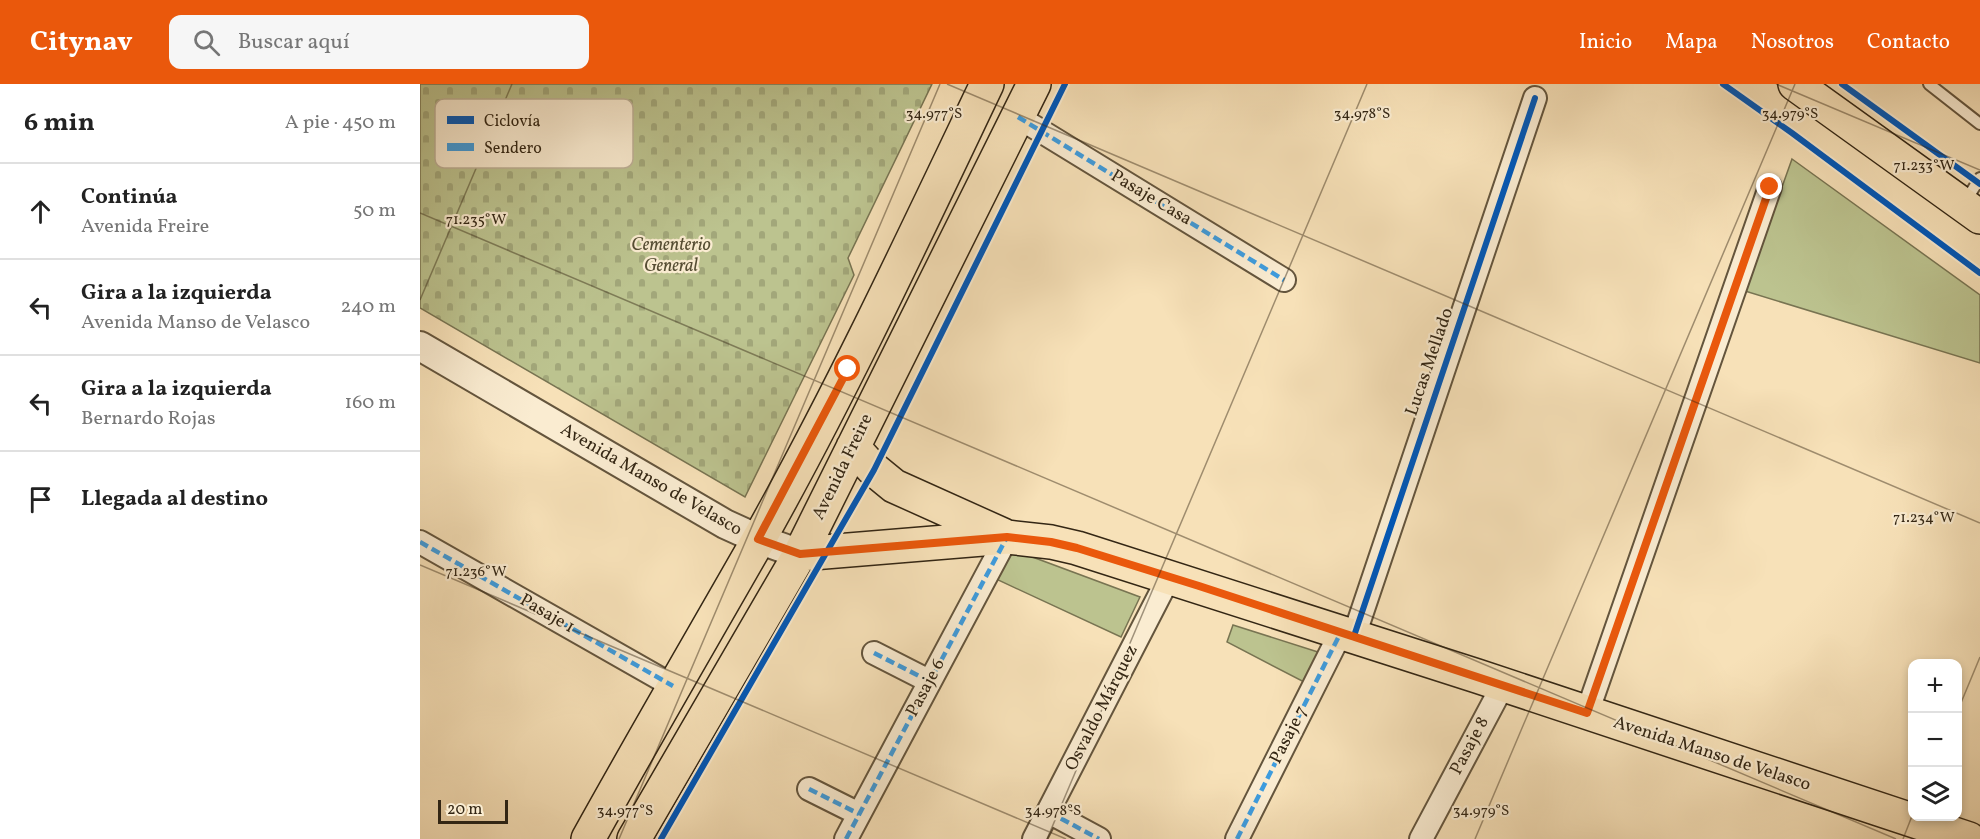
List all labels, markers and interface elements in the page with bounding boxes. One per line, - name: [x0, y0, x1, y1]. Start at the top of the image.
- search box: [169, 15, 589, 69]
- text: Citynav: [30, 23, 133, 62]
- icon: search: [190, 26, 223, 59]
- text: Buscar aquí: [238, 27, 350, 58]
- text: Inicio: [1579, 28, 1632, 57]
- text: Mapa: [1665, 28, 1718, 57]
- text: Nosotros: [1751, 28, 1834, 57]
- text: Contacto: [1867, 28, 1950, 57]
- legend: [435, 99, 633, 168]
- text: 34.977°S: [906, 104, 962, 125]
- text: 34.978°S: [1334, 104, 1390, 125]
- text: 34.979°S: [1762, 104, 1818, 125]
- text: 6 min: [24, 105, 95, 141]
- text: A pie · 450 m: [285, 109, 396, 137]
- text: Ciclovía: [484, 111, 540, 133]
- text: Sendero: [484, 138, 542, 160]
- text: 71.233°W: [1894, 156, 1954, 177]
- street label: Pasaje Casa: [1106, 164, 1196, 232]
- route end: [1756, 173, 1782, 199]
- text: Continúa: [81, 182, 178, 213]
- icon: ahead: [24, 195, 57, 228]
- text: 50 m: [353, 197, 396, 225]
- text: 71.235°W: [446, 210, 506, 231]
- text: Avenida Freire: [81, 213, 209, 241]
- park label: Cementerio General: [631, 233, 711, 279]
- text: Gira a la izquierda: [81, 278, 272, 309]
- icon: left: [24, 291, 57, 324]
- text: 240 m: [341, 293, 396, 321]
- street label: Lucas Mellado: [1400, 305, 1460, 419]
- text: Avenida Manso de Velasco: [81, 309, 310, 337]
- route start: [834, 355, 860, 381]
- text: Gira a la izquierda: [81, 374, 272, 405]
- icon: left: [24, 387, 57, 420]
- text: 160 m: [344, 389, 396, 417]
- text: Bernardo Rojas: [81, 405, 216, 433]
- street label: Avenida Freire: [806, 410, 880, 524]
- street label: Avenida Manso de Velasco: [555, 418, 747, 542]
- icon: arrive: [24, 483, 57, 516]
- text: Llegada al destino: [81, 484, 268, 515]
- text: 71.234°W: [1893, 508, 1955, 529]
- text: 71.236°W: [446, 562, 506, 583]
- street label: Pasaje 1: [515, 588, 579, 640]
- street label: Osvaldo Márquez: [1059, 641, 1145, 775]
- street label: Pasaje 6: [900, 655, 952, 721]
- map controls: [1908, 659, 1962, 821]
- button: +: [1908, 659, 1962, 713]
- street label: Pasaje 7: [1264, 702, 1314, 768]
- street label: Avenida Manso de Velasco: [1610, 710, 1814, 798]
- street label: Pasaje 8: [1444, 713, 1496, 779]
- button: −: [1908, 713, 1962, 767]
- button: layers: [1908, 767, 1962, 821]
- scale bar: [438, 797, 508, 824]
- text: 20 m: [447, 799, 482, 821]
- text: 34.977°S: [597, 801, 653, 822]
- text: 34.978°S: [1025, 801, 1081, 822]
- text: 34.979°S: [1453, 801, 1509, 822]

